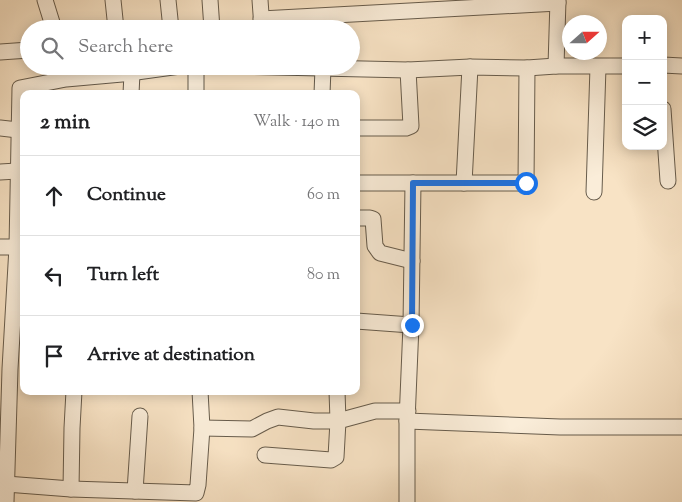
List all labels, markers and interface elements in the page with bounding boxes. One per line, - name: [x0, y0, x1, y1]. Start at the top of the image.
- north arrow: [562, 15, 607, 60]
- map controls: [622, 15, 667, 150]
- button: +: [622, 15, 667, 60]
- search box: [20, 20, 360, 75]
- icon: search: [38, 34, 66, 62]
- text: Search here: [78, 34, 173, 61]
- button: −: [622, 60, 667, 105]
- button: layers: [622, 105, 667, 150]
- text: 2 min: [40, 108, 90, 138]
- text: Walk · 140 m: [253, 111, 340, 134]
- route start: [515, 172, 538, 195]
- icon: ahead: [40, 182, 68, 210]
- text: Continue: [87, 182, 166, 209]
- text: 60 m: [307, 184, 340, 207]
- icon: left: [40, 262, 68, 290]
- text: Turn left: [87, 262, 159, 289]
- text: 80 m: [307, 264, 340, 287]
- route end: [401, 314, 424, 337]
- icon: arrive: [40, 342, 68, 370]
- text: Arrive at destination: [87, 342, 255, 369]

